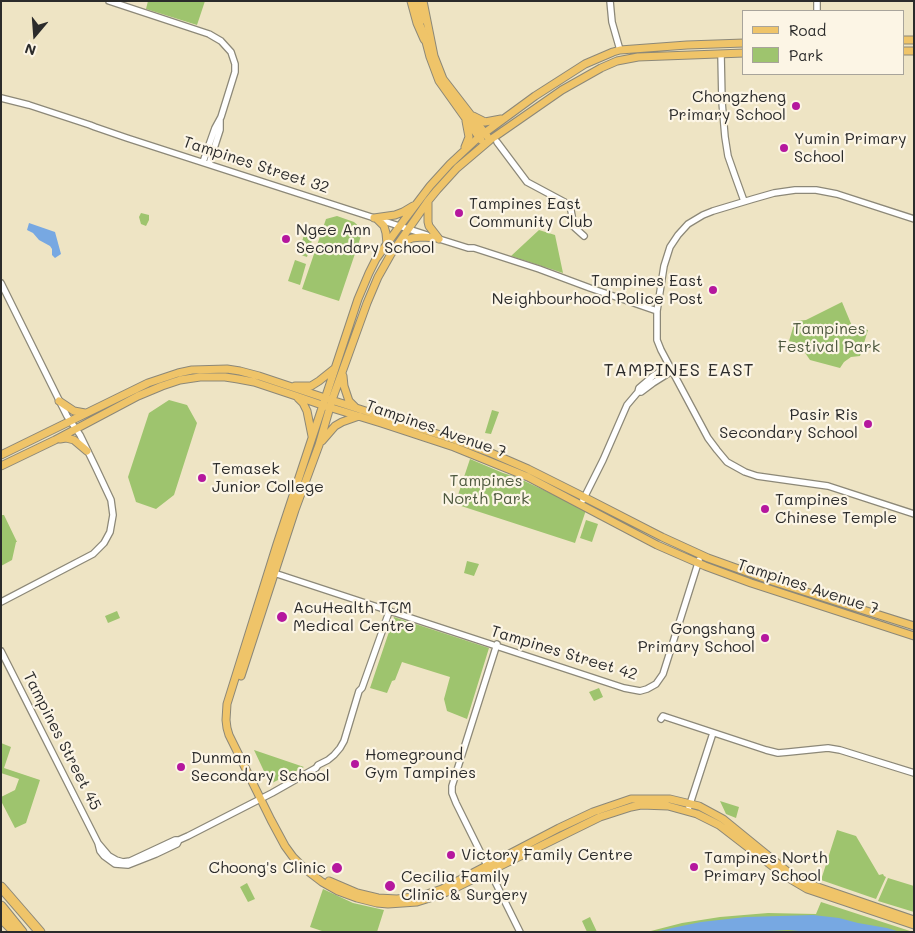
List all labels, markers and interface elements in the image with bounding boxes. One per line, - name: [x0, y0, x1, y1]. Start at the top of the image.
- north arrow: [10, 10, 60, 60]
- legend: [742, 10, 905, 75]
- text: Road: [789, 20, 826, 40]
- text: N: [22, 39, 38, 60]
- text: Park: [789, 45, 823, 65]
- place label: Chongzheng Primary School: [669, 87, 786, 125]
- marker: Chongzheng Primary School: [790, 100, 802, 112]
- place label: Yumin Primary School: [794, 129, 907, 167]
- street label: Tampines Street 32: [181, 132, 331, 198]
- marker: Yumin Primary School: [778, 142, 790, 154]
- place label: Tampines East Community Club: [469, 194, 593, 232]
- marker: Tampines East Community Club: [453, 207, 465, 219]
- place label: Ngee Ann Secondary School: [296, 220, 435, 258]
- marker: Ngee Ann Secondary School: [280, 233, 292, 245]
- place label: Tampines East Neighbourhood Police Post: [492, 271, 703, 309]
- marker: Tampines East Neighbourhood Police Post: [707, 284, 719, 296]
- park label: Tampines Festival Park: [778, 319, 880, 357]
- district label: TAMPINES EAST: [602, 359, 756, 381]
- street label: Tampines Avenue 7: [363, 396, 509, 462]
- place label: Pasir Ris Secondary School: [719, 405, 858, 443]
- marker: Pasir Ris Secondary School: [862, 418, 874, 430]
- place label: Temasek Junior College: [212, 459, 324, 497]
- park label: Tampines North Park: [443, 471, 529, 509]
- marker: Temasek Junior College: [196, 472, 208, 484]
- place label: Tampines Chinese Temple: [775, 490, 897, 528]
- marker: Tampines Chinese Temple: [759, 503, 771, 515]
- street label: Tampines Avenue 7: [735, 555, 881, 619]
- place label: AcuHealth TCM Medical Centre: [293, 598, 414, 636]
- marker: AcuHealth TCM Medical Centre: [275, 610, 289, 624]
- place label: Gongshang Primary School: [638, 619, 755, 657]
- street label: Tampines Street 42: [488, 622, 640, 684]
- marker: Gongshang Primary School: [759, 632, 771, 644]
- street label: Tampines Street 45: [19, 669, 105, 813]
- place label: Homeground Gym Tampines: [365, 745, 476, 783]
- place label: Dunman Secondary School: [191, 748, 330, 786]
- marker: Homeground Gym Tampines: [349, 758, 361, 770]
- marker: Dunman Secondary School: [175, 761, 187, 773]
- place label: Victory Family Centre: [461, 845, 633, 865]
- place label: Tampines North Primary School: [704, 848, 827, 886]
- marker: Victory Family Centre: [445, 849, 457, 861]
- place label: Choong's Clinic: [208, 858, 326, 878]
- marker: Choong's Clinic: [330, 861, 344, 875]
- marker: Tampines North Primary School: [688, 861, 700, 873]
- place label: Cecilia Family Clinic & Surgery: [401, 867, 528, 905]
- marker: Cecilia Family Clinic & Surgery: [383, 879, 397, 893]

